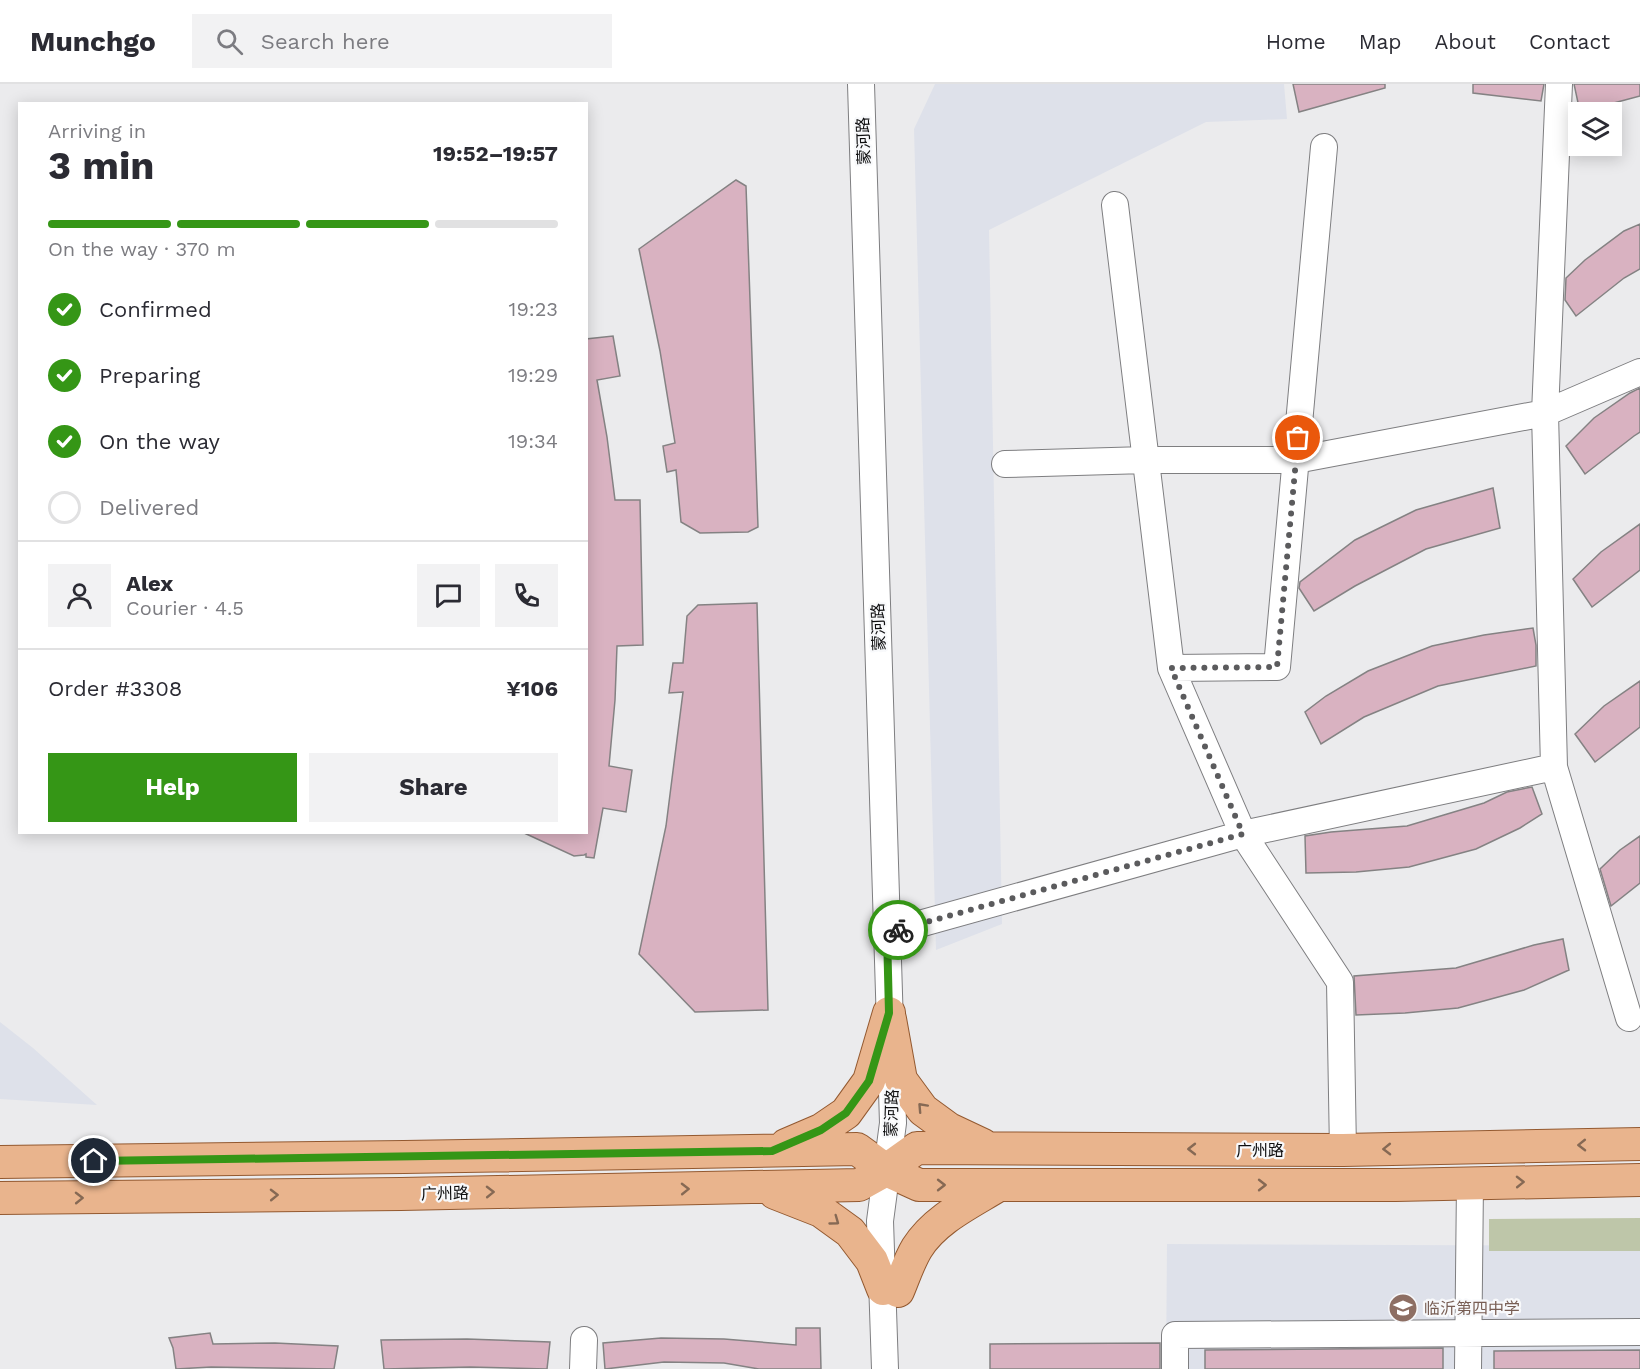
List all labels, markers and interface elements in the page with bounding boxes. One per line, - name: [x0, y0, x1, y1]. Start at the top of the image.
- search box: [192, 14, 612, 68]
- text: Munchgo: [30, 25, 156, 58]
- icon: search: [213, 25, 246, 58]
- text: Search here: [261, 29, 390, 54]
- text: Home: [1266, 29, 1326, 54]
- text: Map: [1359, 29, 1402, 54]
- text: About: [1435, 29, 1496, 54]
- text: Contact: [1529, 29, 1610, 54]
- map controls: [1568, 102, 1622, 156]
- button: layers: [1568, 102, 1622, 156]
- street label: 蒙河路: [853, 117, 874, 165]
- text: Arriving in: [48, 119, 146, 143]
- text: 19:52–19:57: [433, 141, 558, 166]
- text: 3 min: [48, 143, 155, 188]
- text: On the way · 370 m: [48, 237, 236, 261]
- icon: check: [48, 293, 81, 326]
- text: Confirmed: [99, 297, 212, 322]
- text: 19:23: [509, 297, 558, 321]
- icon: check: [48, 359, 81, 392]
- text: Preparing: [99, 363, 200, 388]
- text: 19:29: [508, 363, 558, 387]
- pin: [1272, 412, 1323, 463]
- icon: bag: [1281, 421, 1314, 454]
- icon: check: [48, 425, 81, 458]
- text: On the way: [99, 429, 220, 454]
- text: 19:34: [508, 429, 558, 453]
- text: Delivered: [99, 495, 199, 520]
- button: person: [48, 564, 111, 627]
- button: chat: [417, 564, 480, 627]
- button: phone: [495, 564, 558, 627]
- text: Alex: [126, 571, 173, 596]
- text: Courier · 4.5: [126, 596, 244, 620]
- street label: 蒙河路: [868, 603, 889, 651]
- text: Order #3308: [48, 676, 182, 701]
- text: ¥106: [506, 676, 558, 701]
- button: Help: [48, 753, 297, 822]
- button: Share: [309, 753, 558, 822]
- courier: [868, 900, 928, 960]
- icon: bike: [882, 914, 915, 947]
- street label: 蒙河路: [881, 1089, 902, 1137]
- one-way arrow: [918, 1103, 929, 1113]
- pin: [68, 1135, 119, 1186]
- one-way arrow: [1577, 1139, 1586, 1151]
- street label: 广州路: [1236, 1141, 1284, 1160]
- one-way arrow: [1187, 1143, 1196, 1155]
- one-way arrow: [1382, 1143, 1391, 1156]
- icon: home: [77, 1144, 110, 1177]
- one-way arrow: [1516, 1176, 1525, 1188]
- one-way arrow: [937, 1179, 946, 1191]
- one-way arrow: [1258, 1179, 1267, 1191]
- one-way arrow: [681, 1183, 690, 1195]
- street label: 广州路: [421, 1184, 469, 1203]
- one-way arrow: [486, 1186, 495, 1198]
- one-way arrow: [270, 1189, 279, 1201]
- one-way arrow: [75, 1191, 84, 1204]
- one-way arrow: [828, 1214, 839, 1225]
- school or university icon: 临沂第四中学: [1387, 1292, 1419, 1324]
- place label: 临沂第四中学: [1424, 1299, 1520, 1318]

